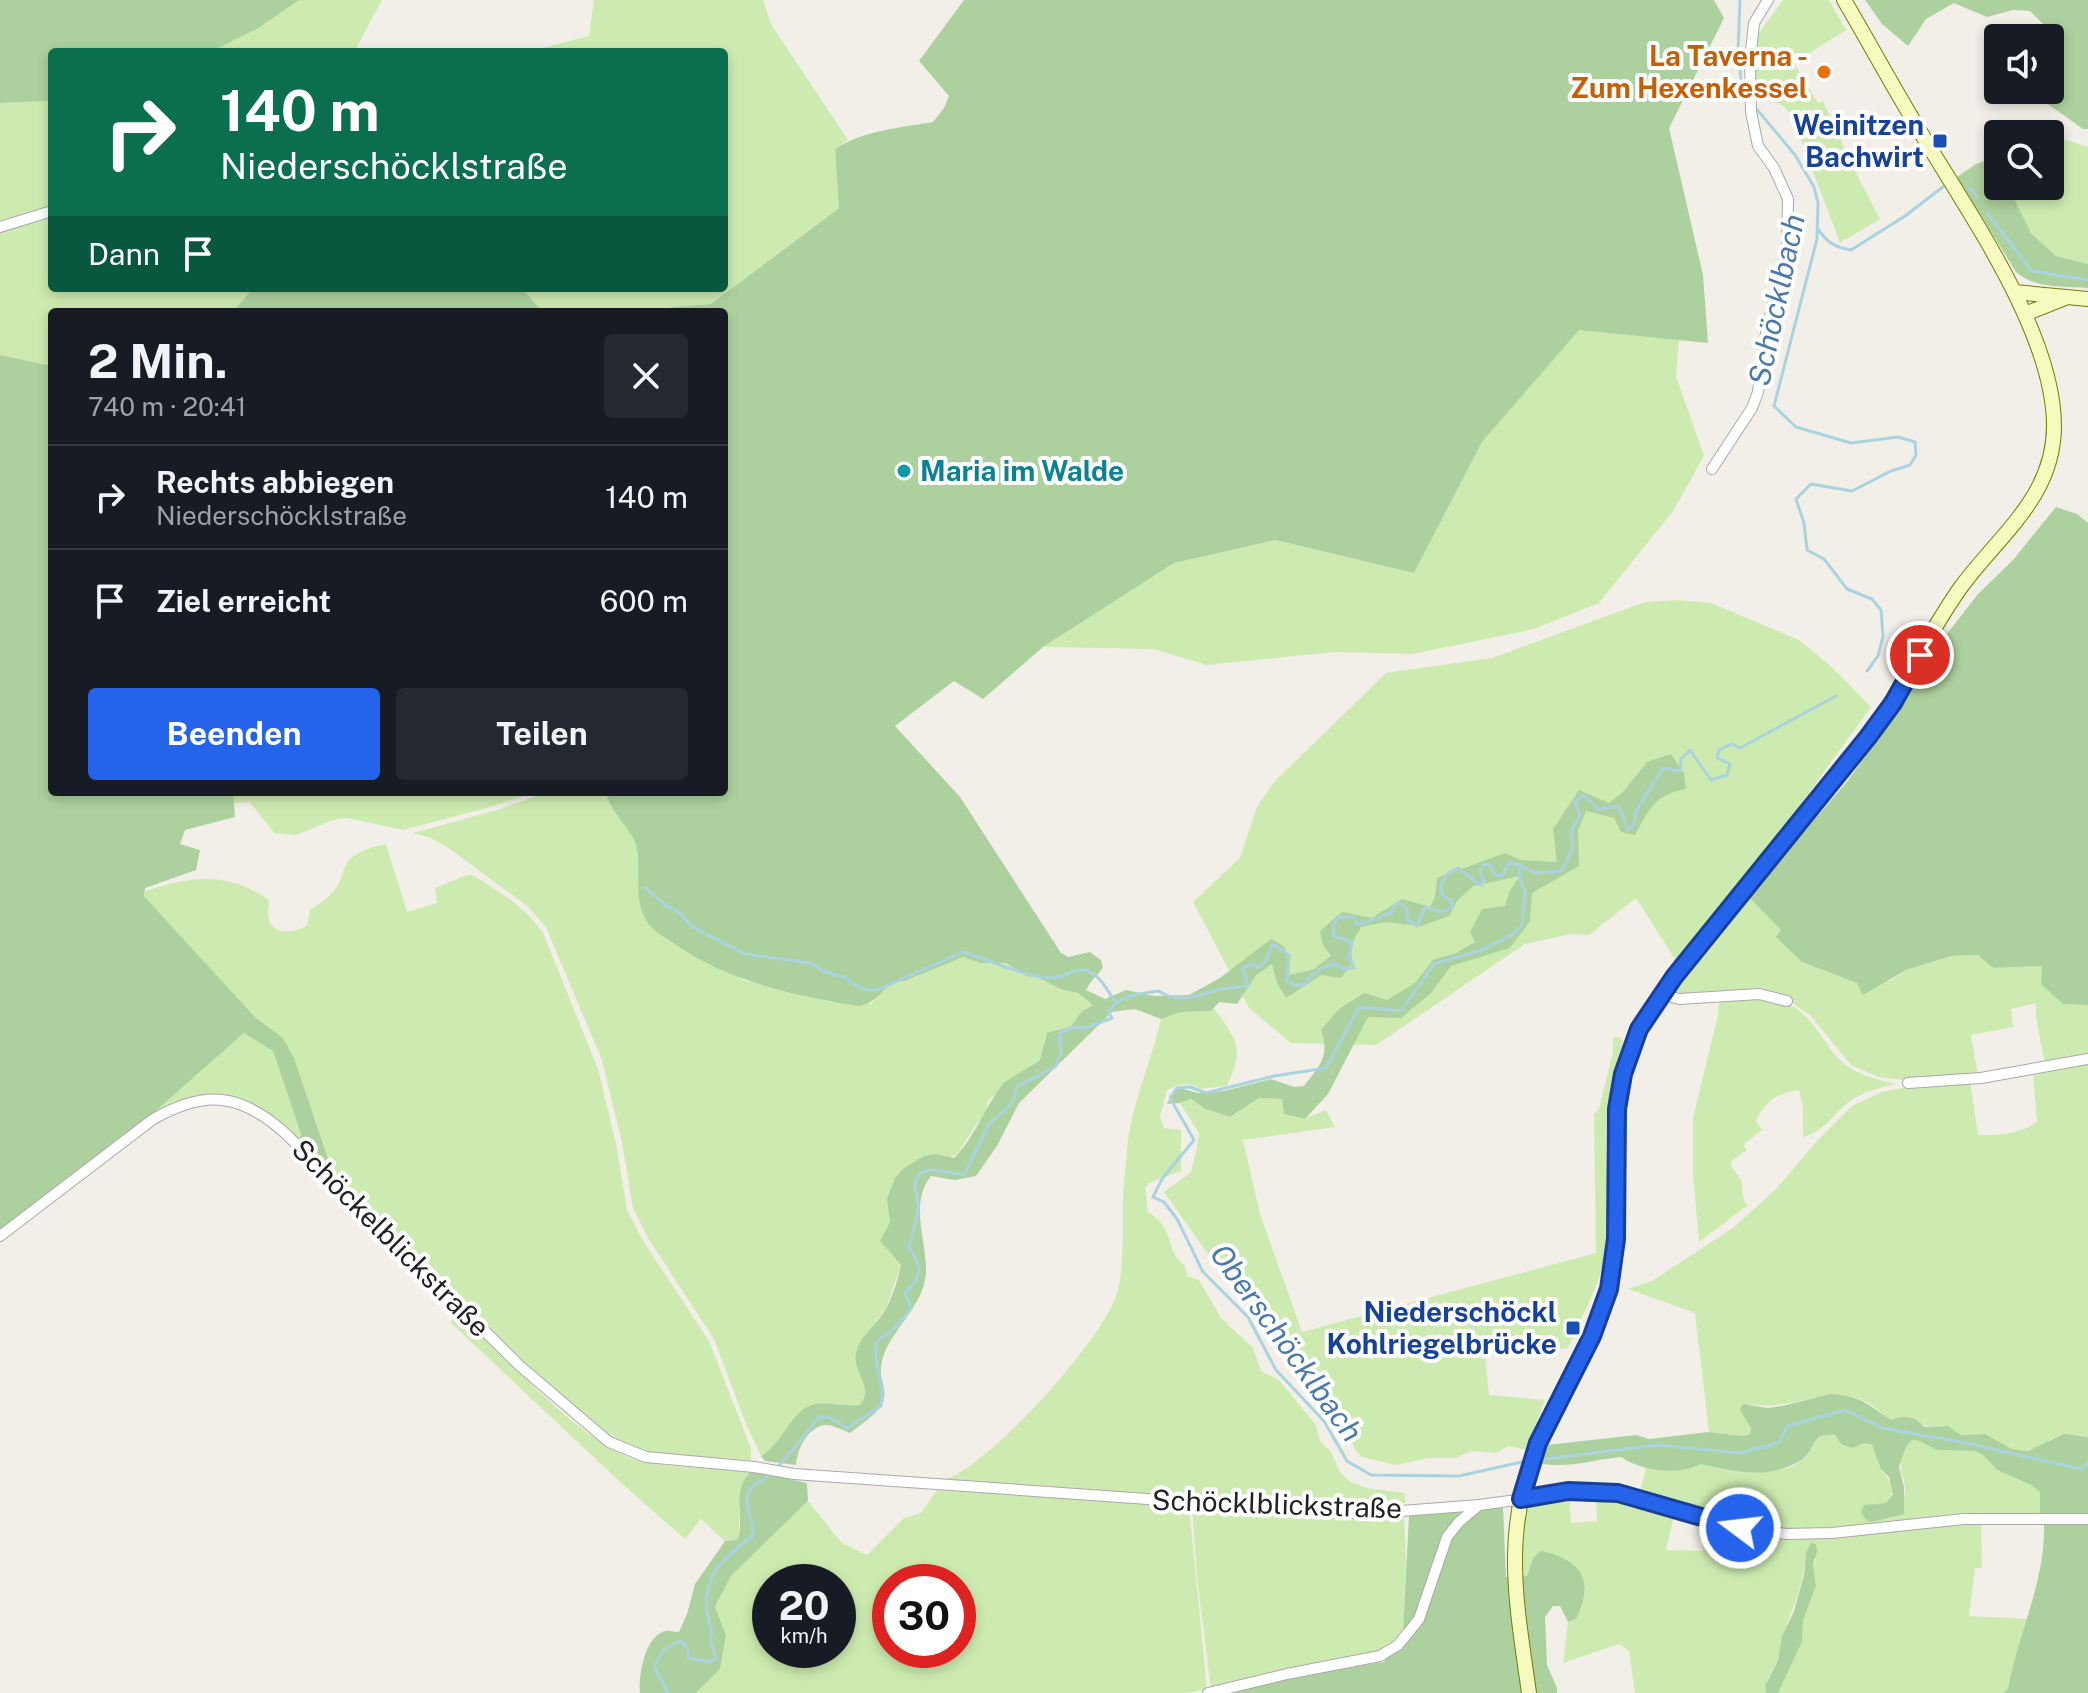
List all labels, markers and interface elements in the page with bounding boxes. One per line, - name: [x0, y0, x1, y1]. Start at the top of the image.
- map controls: [1984, 24, 2064, 200]
- button: sound: [1984, 24, 2064, 104]
- place label: La Taverna - Zum Hexenkessel: [1570, 39, 1808, 104]
- marker: La Taverna - Zum Hexenkessel: [1815, 63, 1833, 81]
- text: 140 m: [220, 78, 380, 144]
- icon: right: [88, 80, 192, 184]
- place label: Weinitzen Bachwirt: [1793, 108, 1924, 173]
- button: search: [1984, 120, 2064, 200]
- marker: Weinitzen Bachwirt: [1931, 132, 1949, 150]
- text: Niederschöcklstraße: [220, 145, 568, 187]
- water label: Schöcklbach: [1740, 211, 1812, 389]
- icon: arrive: [176, 232, 220, 276]
- text: Dann: [88, 236, 160, 272]
- text: 2 Min.: [88, 332, 228, 389]
- button: close: [604, 334, 688, 418]
- text: 740 m · 20:41: [88, 391, 246, 422]
- place label: Maria im Walde: [920, 454, 1124, 487]
- marker: Maria im Walde: [895, 462, 913, 480]
- text: Rechts abbiegen: [156, 464, 394, 500]
- icon: right: [88, 475, 132, 519]
- text: 140 m: [605, 479, 688, 515]
- text: Niederschöcklstraße: [156, 500, 407, 531]
- icon: arrive: [88, 579, 132, 623]
- text: Ziel erreicht: [156, 583, 331, 619]
- text: 600 m: [600, 583, 688, 619]
- pin: [1886, 621, 1954, 689]
- icon: arrive: [1898, 633, 1942, 677]
- button: Beenden: [88, 688, 380, 780]
- button: Teilen: [396, 688, 688, 780]
- street label: Schöckelblickstraße: [286, 1132, 497, 1343]
- water label: Oberschöcklbach: [1203, 1237, 1371, 1448]
- place label: Niederschöckl Kohlriegelbrücke: [1327, 1295, 1557, 1360]
- marker: Niederschöckl Kohlriegelbrücke: [1564, 1319, 1582, 1337]
- street label: Schöcklblickstraße: [1151, 1483, 1403, 1524]
- position arrow: [1698, 1486, 1782, 1570]
- speed limit sign: 30: [872, 1564, 976, 1668]
- text: 20: [778, 1582, 830, 1629]
- text: km/h: [780, 1624, 828, 1648]

